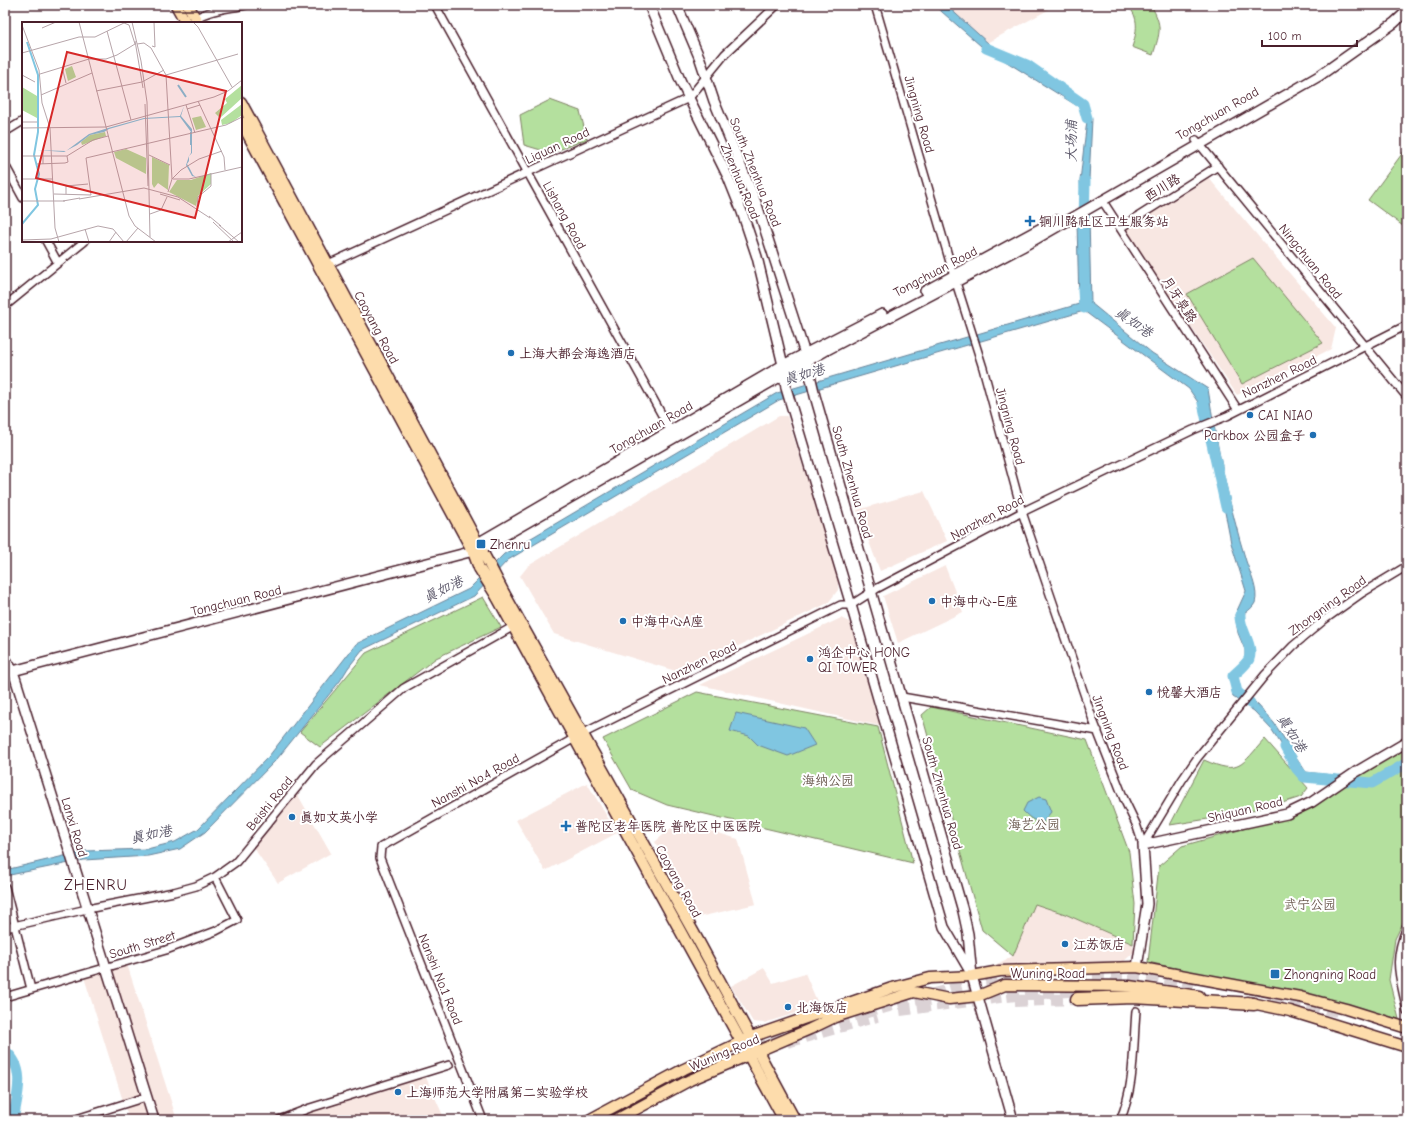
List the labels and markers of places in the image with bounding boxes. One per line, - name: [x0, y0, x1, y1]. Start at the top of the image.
- place label: 铜川路社区卫生服务站: [1039, 214, 1169, 229]
- marker: 铜川路社区卫生服务站: [1024, 215, 1036, 227]
- place label: 上海大都会海逸酒店: [519, 346, 636, 361]
- marker: 上海大都会海逸酒店: [506, 348, 516, 358]
- place label: CAI NIAO: [1258, 408, 1313, 423]
- marker: CAI NIAO: [1245, 410, 1255, 420]
- place label: Parkbox 公园盒子: [1204, 428, 1305, 443]
- marker: Parkbox 公园盒子: [1308, 430, 1318, 440]
- place label: Zhenru: [490, 537, 530, 552]
- marker: Zhenru: [475, 538, 487, 550]
- place label: 中海中心-E座: [940, 594, 1018, 609]
- marker: 中海中心-E座: [927, 596, 937, 606]
- place label: 中海中心A座: [631, 614, 704, 629]
- marker: 中海中心A座: [618, 616, 628, 626]
- place label: 鸿企中心 HONG QI TOWER: [818, 645, 910, 675]
- marker: 鸿企中心 HONG QI TOWER: [805, 654, 815, 664]
- place label: 悦馨大酒店: [1157, 685, 1222, 700]
- marker: 悦馨大酒店: [1144, 687, 1154, 697]
- place label: 真如文英小学: [300, 810, 378, 825]
- marker: 真如文英小学: [287, 812, 297, 822]
- place label: 普陀区老年医院 普陀区中医医院: [575, 819, 761, 834]
- marker: 普陀区老年医院 普陀区中医医院: [560, 820, 572, 832]
- place label: 江苏饭店: [1073, 937, 1125, 952]
- marker: 江苏饭店: [1060, 939, 1070, 949]
- place label: Zhongning Road: [1284, 967, 1376, 982]
- marker: Zhongning Road: [1269, 968, 1281, 980]
- place label: 北海饭店: [796, 1000, 848, 1015]
- marker: 北海饭店: [783, 1002, 793, 1012]
- place label: 上海师范大学附属第二实验学校: [406, 1085, 588, 1100]
- marker: 上海师范大学附属第二实验学校: [393, 1087, 403, 1097]

